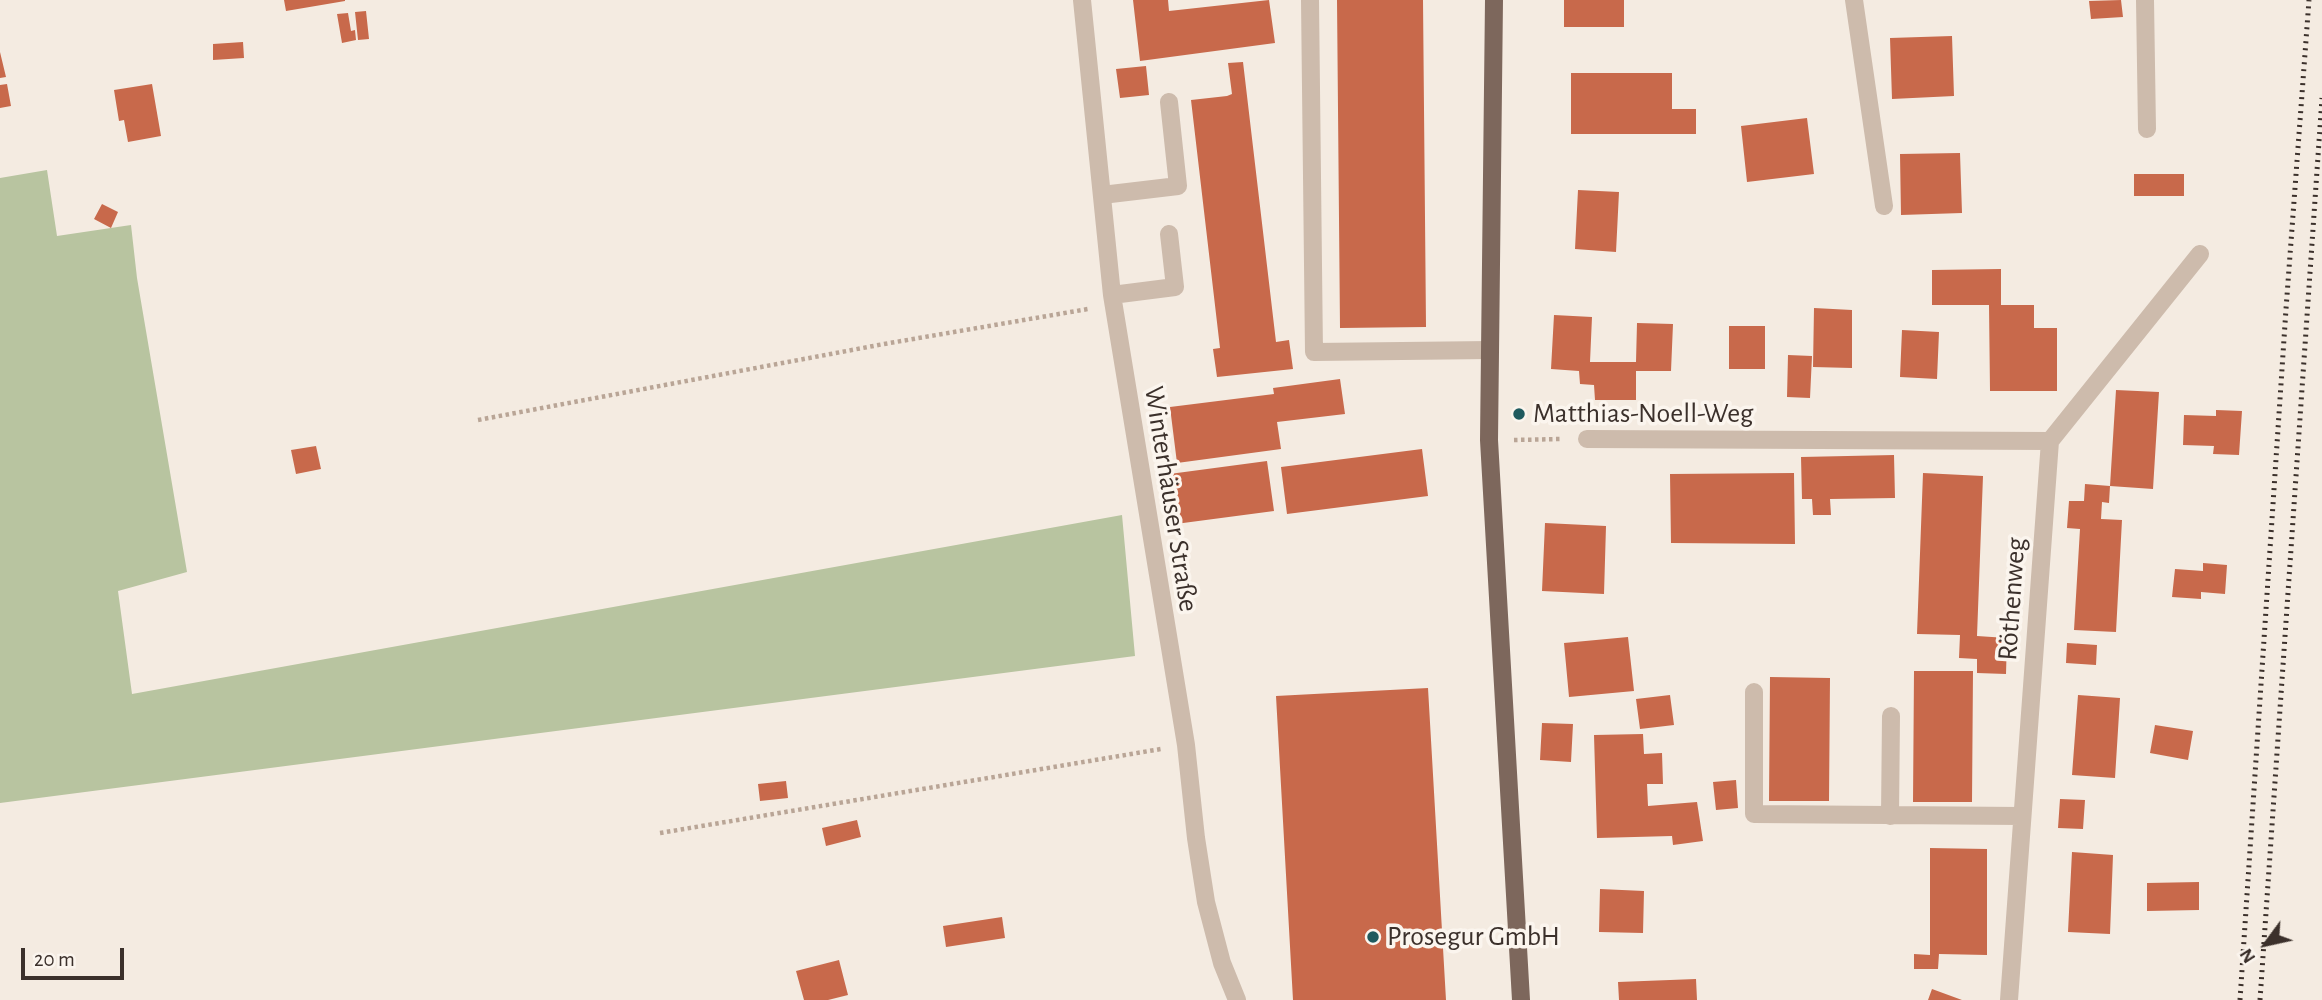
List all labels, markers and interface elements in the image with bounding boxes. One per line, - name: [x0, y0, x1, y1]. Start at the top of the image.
- street label: Winterhäuser Straße: [1137, 384, 1205, 614]
- place label: Matthias-Noell-Weg: [1533, 397, 1753, 431]
- marker: Matthias-Noell-Weg: [1511, 406, 1527, 422]
- street label: Röthenweg: [1991, 536, 2033, 662]
- north arrow: [2231, 909, 2301, 979]
- place label: Prosegur GmbH: [1387, 920, 1560, 954]
- marker: Prosegur GmbH: [1365, 929, 1381, 945]
- scale bar: [24, 934, 128, 978]
- text: N: [2236, 945, 2260, 966]
- text: 20 m: [34, 949, 75, 970]

